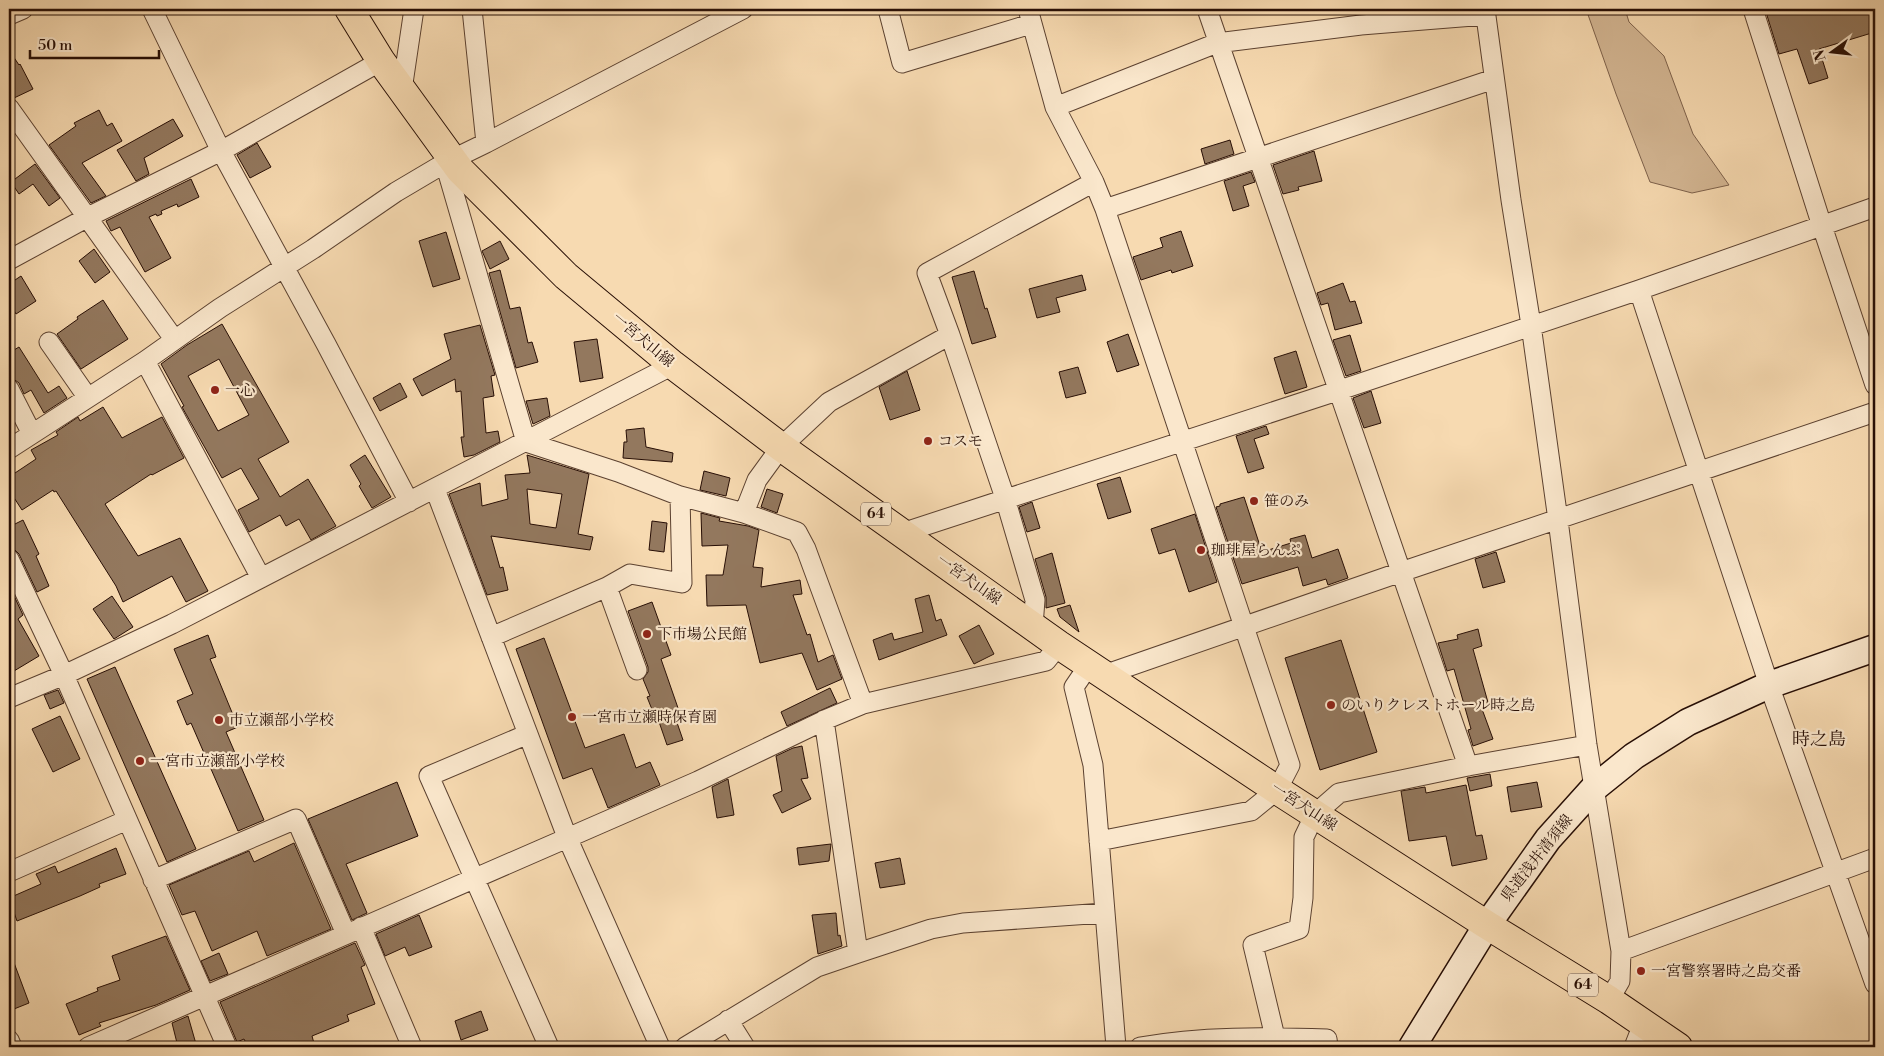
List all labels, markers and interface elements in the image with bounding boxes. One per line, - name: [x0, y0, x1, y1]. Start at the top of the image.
- scale bar: [30, 28, 159, 60]
- north arrow: [1806, 28, 1856, 78]
- text: 50 m: [38, 36, 72, 55]
- text: N: [1810, 47, 1831, 63]
- street label: 一宮犬山線: [608, 309, 678, 371]
- place label: 一心: [225, 381, 255, 400]
- marker: 一心: [209, 384, 221, 396]
- place label: コスモ: [938, 432, 983, 451]
- marker: コスモ: [922, 435, 934, 447]
- place label: 笹のみ: [1264, 492, 1309, 511]
- marker: 笹のみ: [1248, 495, 1260, 507]
- road number: 64: [861, 502, 891, 526]
- place label: 珈琲屋らんぷ: [1211, 541, 1301, 560]
- marker: 珈琲屋らんぷ: [1195, 544, 1207, 556]
- street label: 一宮犬山線: [933, 551, 1005, 609]
- place label: 下市場公民館: [657, 625, 747, 644]
- marker: 下市場公民館: [641, 628, 653, 640]
- place label: のいりクレストホール時之島: [1341, 696, 1535, 715]
- marker: のいりクレストホール時之島: [1325, 699, 1337, 711]
- place label: 一宮市立瀬時保育園: [582, 708, 717, 727]
- place label: 市立瀬部小学校: [229, 711, 334, 730]
- marker: 一宮市立瀬時保育園: [566, 711, 578, 723]
- marker: 市立瀬部小学校: [213, 714, 225, 726]
- district label: 時之島: [1792, 728, 1846, 751]
- place label: 一宮市立瀬部小学校: [150, 752, 285, 771]
- marker: 一宮市立瀬部小学校: [134, 755, 146, 767]
- street label: 一宮犬山線: [1267, 779, 1341, 835]
- street label: 県道浅井清須線: [1497, 811, 1577, 905]
- place label: 一宮警察署時之島交番: [1651, 962, 1801, 981]
- marker: 一宮警察署時之島交番: [1635, 965, 1647, 977]
- road number: 64: [1568, 974, 1598, 996]

